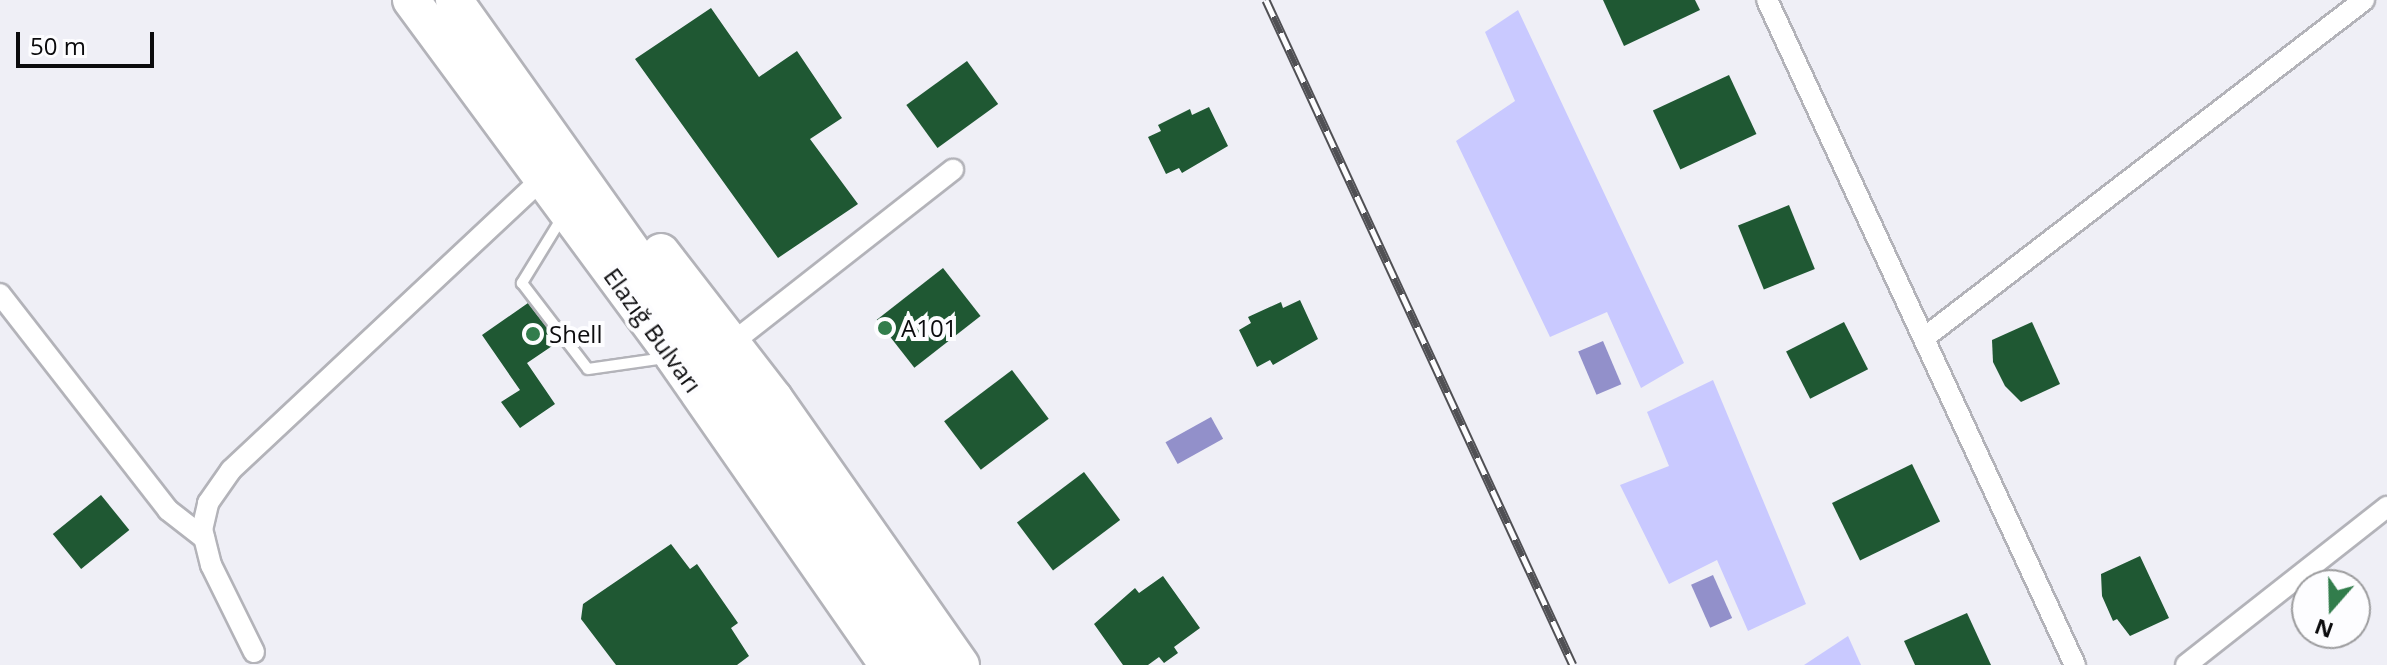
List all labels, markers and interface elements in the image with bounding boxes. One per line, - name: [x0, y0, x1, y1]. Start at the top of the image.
- scale bar: [20, 16, 158, 66]
- text: 50 m: [30, 29, 86, 62]
- street label: Elazığ Bulvarı: [598, 262, 708, 398]
- place label: A101: [901, 314, 957, 342]
- marker: A101: [876, 319, 894, 337]
- place label: Shell: [549, 320, 602, 348]
- marker: Shell: [524, 325, 542, 343]
- north arrow: [2291, 569, 2371, 649]
- text: N: [2310, 613, 2337, 647]

